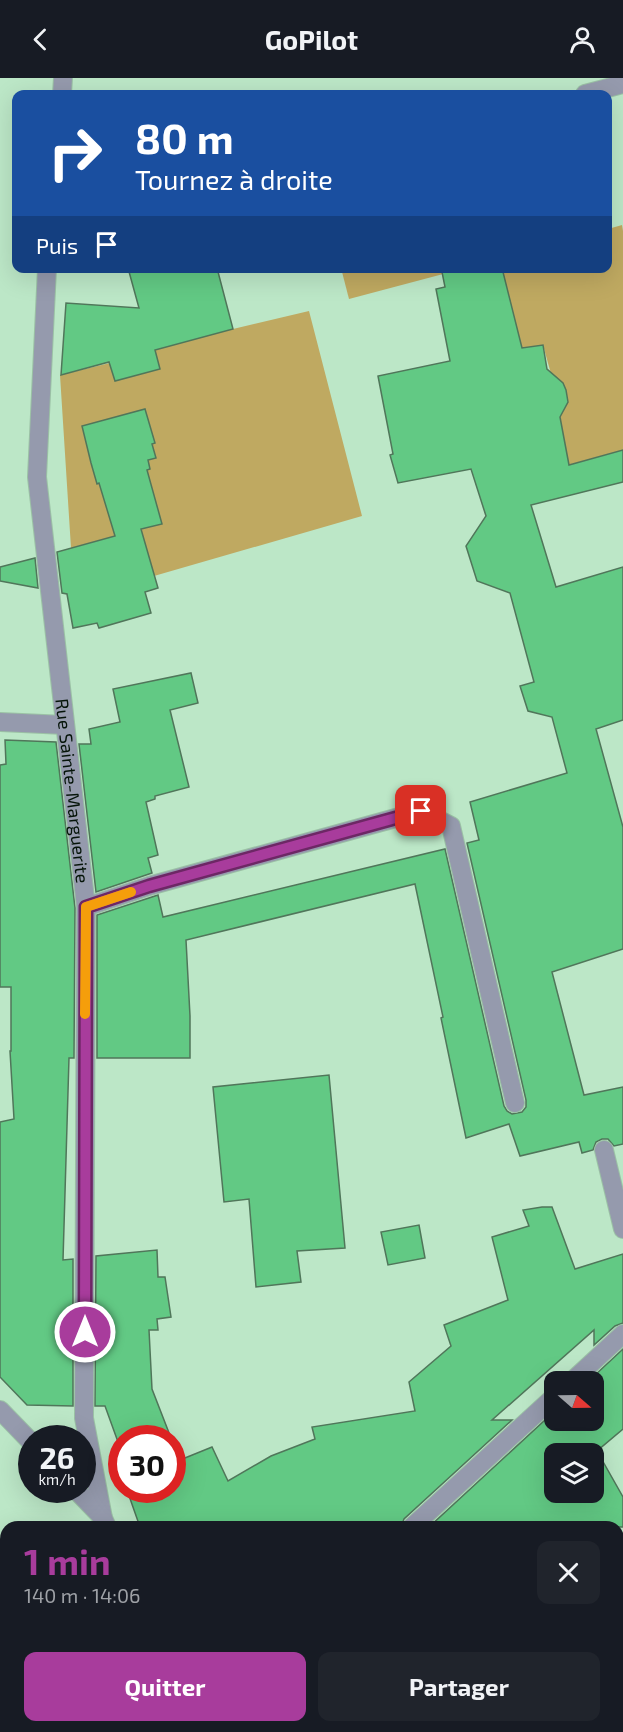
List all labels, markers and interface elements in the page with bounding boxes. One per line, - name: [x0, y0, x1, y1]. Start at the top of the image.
- icon: back: [24, 23, 57, 56]
- text: GoPilot: [265, 23, 358, 55]
- icon: person: [566, 23, 599, 56]
- text: 80 m: [135, 112, 234, 162]
- icon: right: [36, 114, 114, 192]
- text: Tournez à droite: [135, 163, 333, 195]
- icon: arrive: [90, 228, 123, 261]
- text: Puis: [36, 232, 78, 258]
- street label: Rue Sainte-Marguerite: [51, 697, 94, 884]
- pin: [395, 785, 446, 836]
- icon: arrive: [404, 794, 437, 827]
- position arrow: [53, 1300, 117, 1364]
- north arrow: [544, 1371, 604, 1431]
- map controls: [544, 1371, 604, 1503]
- speed limit sign: 30: [108, 1425, 186, 1503]
- text: 26: [39, 1439, 75, 1475]
- button: layers: [544, 1443, 604, 1503]
- text: km/h: [38, 1470, 76, 1488]
- text: 1 min: [24, 1539, 111, 1582]
- button: close: [537, 1541, 600, 1604]
- text: 140 m · 14:06: [24, 1583, 140, 1607]
- button: Quitter: [24, 1652, 306, 1721]
- button: Partager: [318, 1652, 600, 1721]

